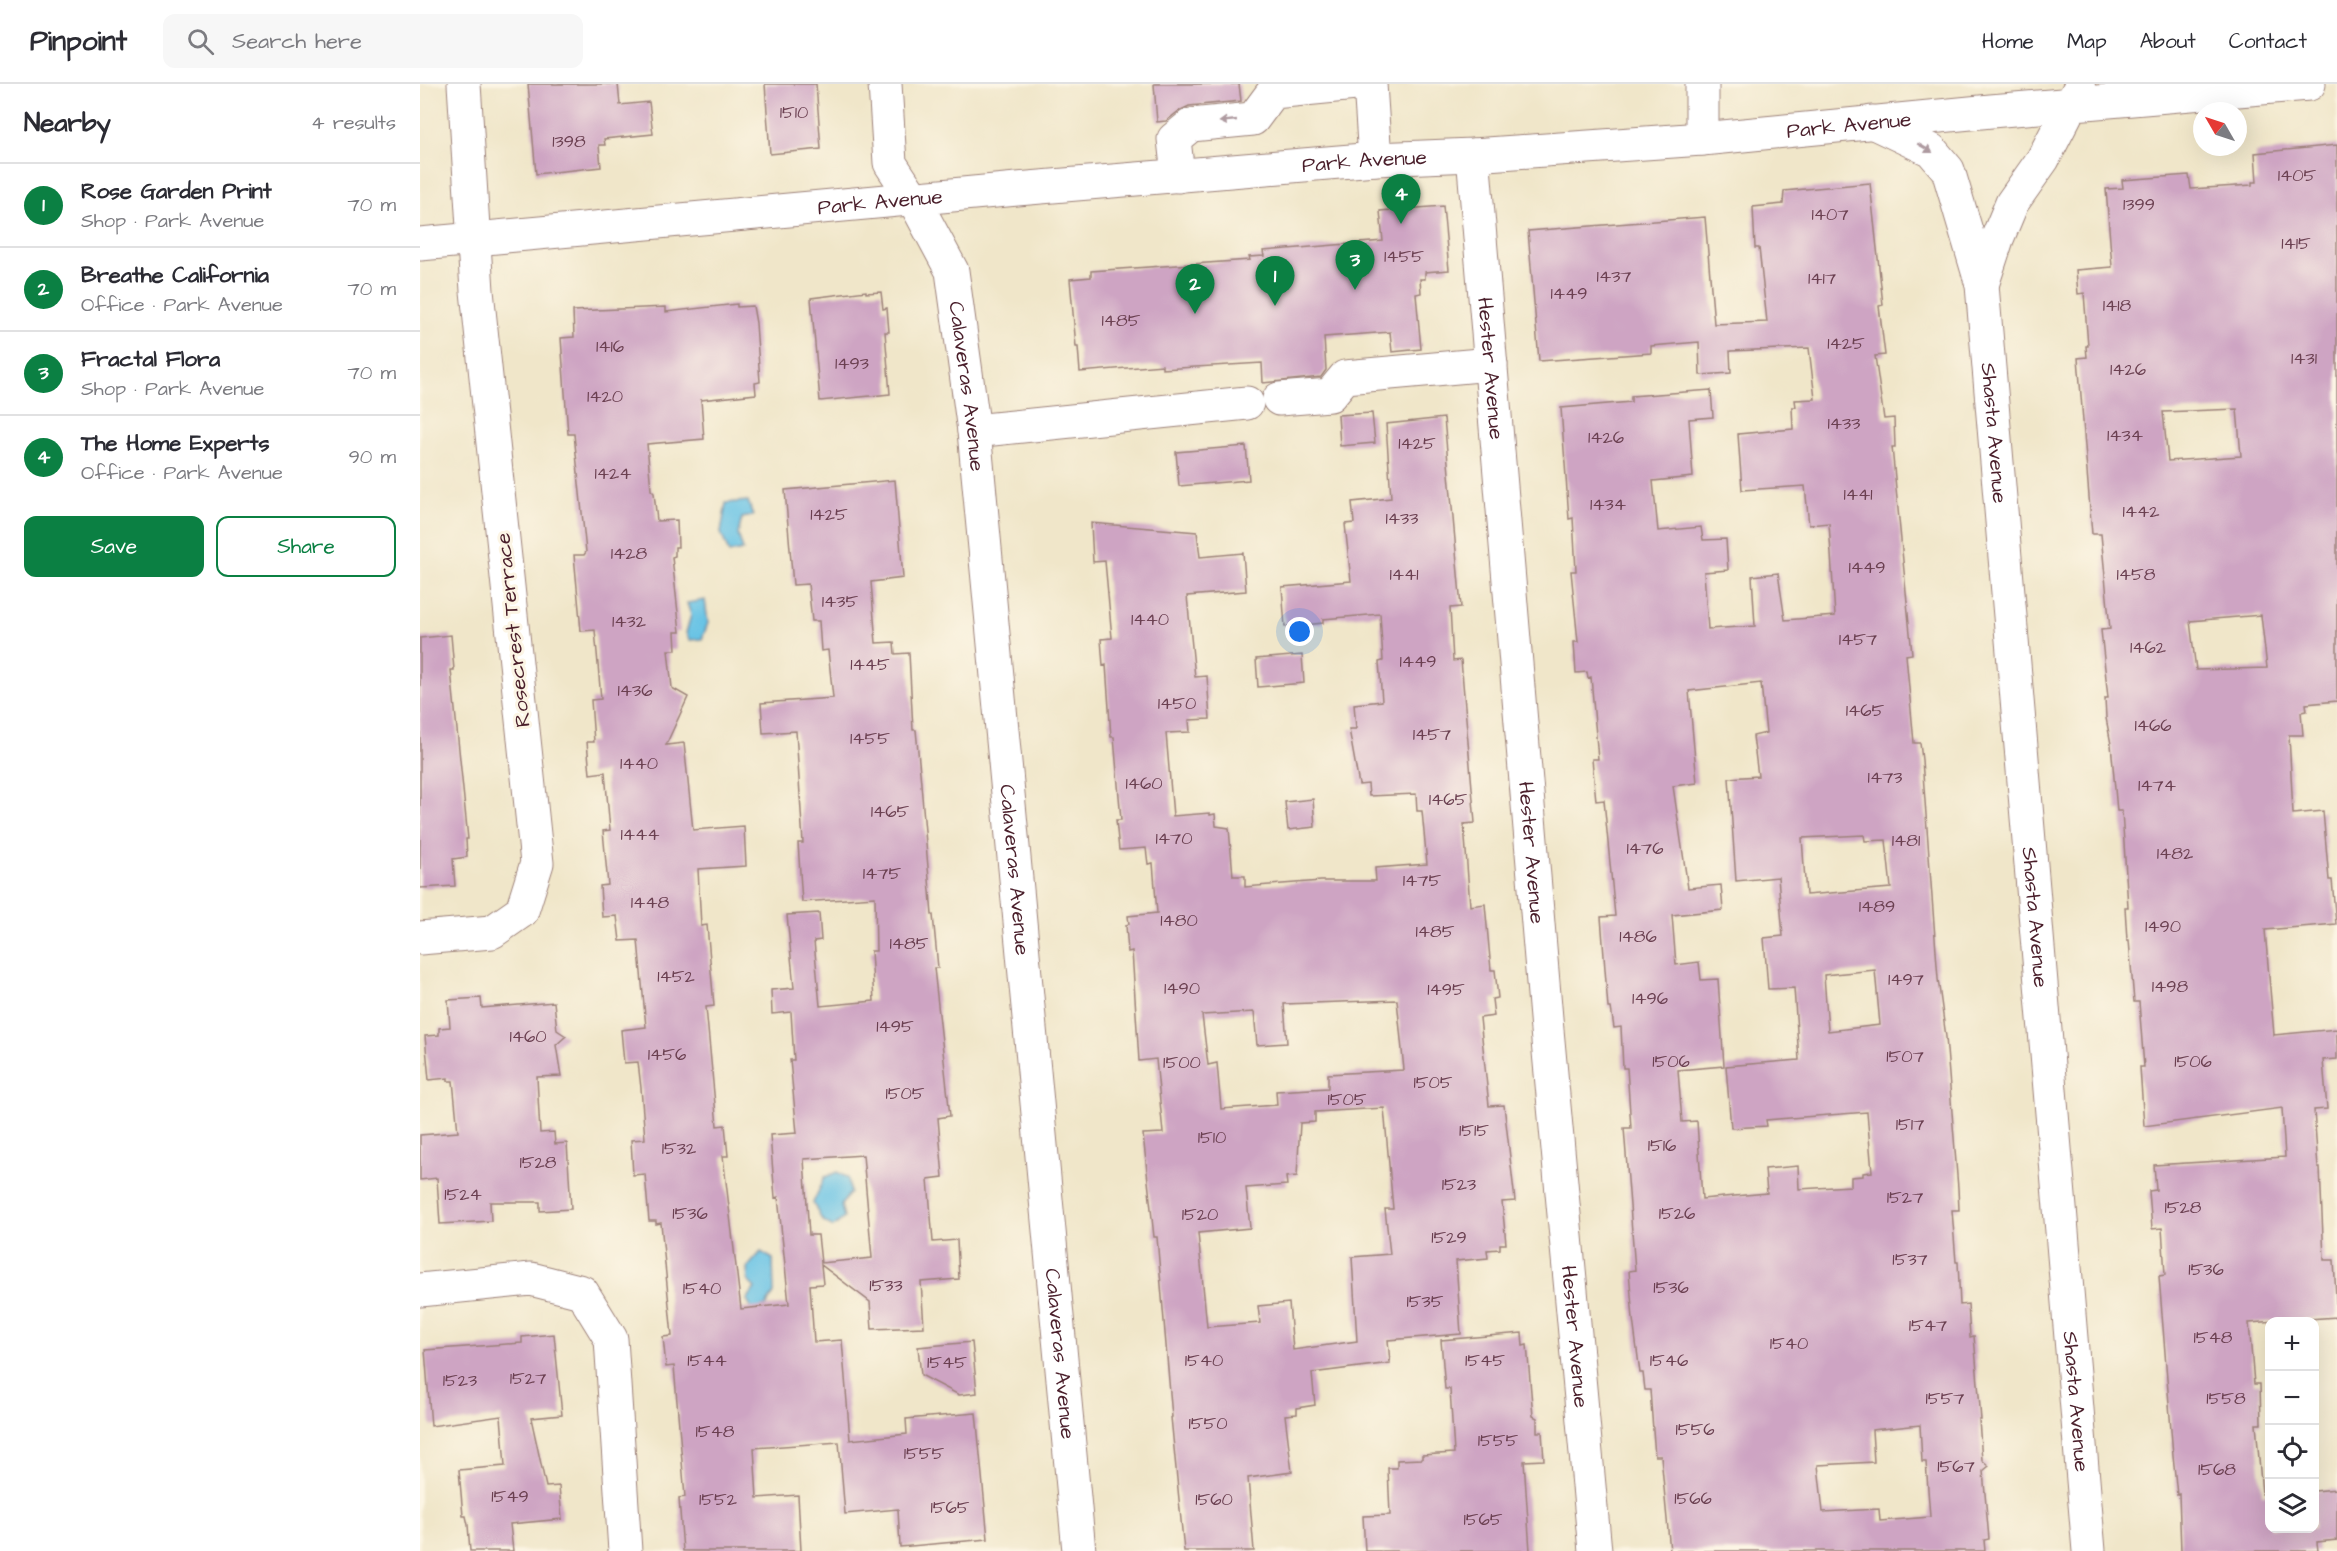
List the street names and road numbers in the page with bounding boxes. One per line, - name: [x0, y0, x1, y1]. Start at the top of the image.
- street label: Park Avenue: [1785, 104, 1913, 145]
- street label: Park Avenue: [1301, 142, 1427, 180]
- street label: Park Avenue: [816, 181, 944, 222]
- street label: Hester Avenue: [1471, 296, 1511, 441]
- street label: Calaveras Avenue: [942, 299, 992, 473]
- street label: Shasta Avenue: [1974, 362, 2015, 504]
- street label: Rosecrest Terrace: [488, 531, 538, 729]
- street label: Hester Avenue: [1512, 780, 1552, 925]
- street label: Calaveras Avenue: [993, 783, 1038, 956]
- street label: Shasta Avenue: [2015, 846, 2056, 989]
- street label: Hester Avenue: [1554, 1264, 1596, 1409]
- street label: Calaveras Avenue: [1038, 1267, 1083, 1440]
- street label: Shasta Avenue: [2056, 1330, 2097, 1473]

